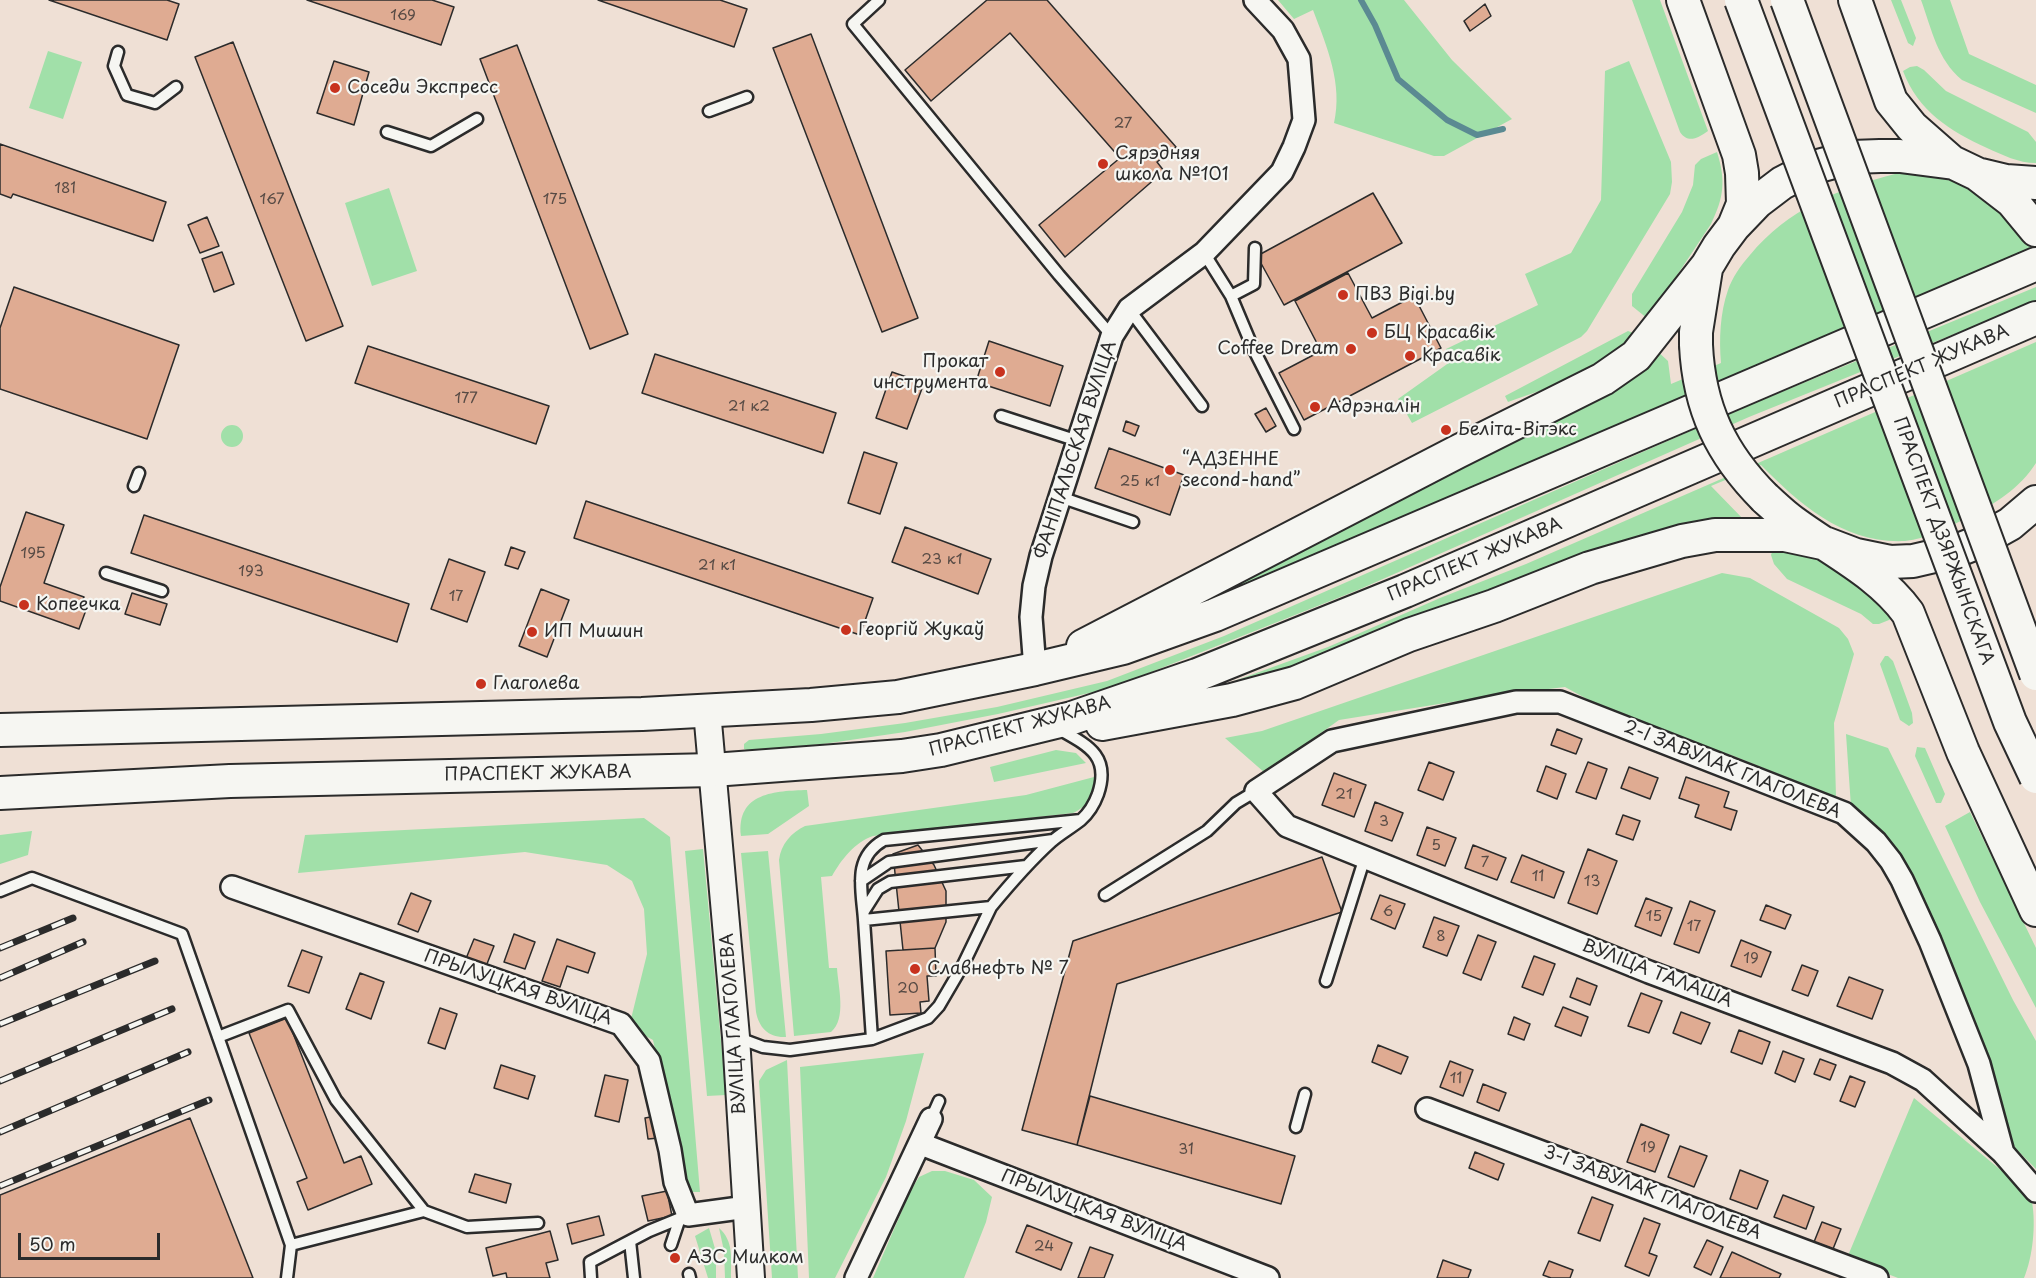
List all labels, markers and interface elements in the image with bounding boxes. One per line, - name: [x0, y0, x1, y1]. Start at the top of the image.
- house number: 169: [390, 7, 416, 25]
- place label: Соседи Экспресс: [347, 77, 498, 99]
- marker: Соседи Экспресс: [328, 81, 342, 95]
- house number: 27: [1114, 115, 1132, 133]
- place label: Сярэдняя школа №101: [1115, 143, 1229, 186]
- marker: Сярэдняя школа №101: [1096, 157, 1110, 171]
- house number: 181: [54, 180, 76, 198]
- house number: 167: [260, 191, 284, 209]
- house number: 175: [543, 191, 567, 209]
- place label: ПВЗ Bigi.by: [1355, 284, 1455, 306]
- marker: ПВЗ Bigi.by: [1336, 288, 1350, 302]
- street label: ПРАСПЕКТ ЖУКАВА: [1832, 321, 2012, 413]
- place label: БЦ Красавік: [1384, 322, 1495, 344]
- marker: БЦ Красавік: [1365, 326, 1379, 340]
- street label: ФАНІПАЛЬСКАЯ ВУЛІЦА: [1031, 338, 1121, 562]
- place label: Coffee Dream: [1217, 338, 1339, 360]
- marker: Coffee Dream: [1344, 342, 1358, 356]
- place label: Красавік: [1422, 345, 1500, 367]
- marker: Красавік: [1403, 349, 1417, 363]
- place label: Прокат инструмента: [873, 351, 988, 394]
- marker: Прокат инструмента: [993, 365, 1007, 379]
- house number: 177: [454, 390, 478, 408]
- place label: Адрэналін: [1327, 396, 1420, 418]
- house number: 21 к2: [728, 398, 770, 416]
- marker: Адрэналін: [1308, 400, 1322, 414]
- street label: ПРАСПЕКТ ДЗЯРЖЫНСКАГА: [1888, 414, 1998, 668]
- place label: Беліта-Вітэкс: [1458, 419, 1577, 441]
- marker: Беліта-Вітэкс: [1439, 423, 1453, 437]
- place label: “АДЗЕННЕ second-hand”: [1182, 449, 1300, 492]
- marker: “АДЗЕННЕ second-hand”: [1163, 463, 1177, 477]
- house number: 25 к1: [1120, 473, 1160, 491]
- street label: ПРАСПЕКТ ЖУКАВА: [1385, 514, 1565, 606]
- house number: 195: [20, 545, 46, 563]
- house number: 23 к1: [922, 551, 962, 569]
- house number: 21 к1: [698, 557, 736, 575]
- house number: 193: [238, 563, 264, 581]
- house number: 17: [449, 588, 463, 606]
- place label: Копеечка: [36, 594, 120, 616]
- marker: Копеечка: [17, 598, 31, 612]
- place label: Георгій Жукаў: [858, 619, 984, 641]
- place label: ИП Мишин: [544, 621, 644, 643]
- marker: Георгій Жукаў: [839, 623, 853, 637]
- marker: ИП Мишин: [525, 625, 539, 639]
- place label: Глаголева: [493, 673, 579, 695]
- marker: Глаголева: [474, 677, 488, 691]
- street label: ПРАСПЕКТ ЖУКАВА: [927, 692, 1113, 762]
- street label: 2-І ЗАВУЛАК ГЛАГОЛЕВА: [1620, 716, 1844, 824]
- street label: ПРАСПЕКТ ЖУКАВА: [444, 762, 632, 786]
- house number: 21: [1335, 786, 1353, 804]
- house number: 3: [1379, 813, 1389, 831]
- house number: 5: [1431, 837, 1441, 855]
- house number: 7: [1481, 854, 1489, 872]
- house number: 11: [1532, 868, 1544, 886]
- house number: 13: [1584, 873, 1600, 891]
- house number: 6: [1383, 903, 1393, 921]
- house number: 15: [1646, 908, 1662, 926]
- house number: 17: [1687, 918, 1701, 936]
- house number: 8: [1436, 928, 1446, 946]
- street label: ВУЛІЦА ГЛАГОЛЕВА: [717, 932, 751, 1116]
- street label: ВУЛІЦА ТАЛАША: [1579, 935, 1735, 1013]
- street label: ПРЫЛУЦКАЯ ВУЛІЦА: [421, 946, 615, 1030]
- house number: 19: [1743, 950, 1759, 968]
- place label: Славнефть № 7: [927, 958, 1069, 980]
- marker: Славнефть № 7: [908, 962, 922, 976]
- house number: 20: [897, 980, 919, 998]
- house number: 11: [1450, 1070, 1462, 1088]
- house number: 19: [1640, 1139, 1656, 1157]
- house number: 31: [1178, 1141, 1194, 1159]
- street label: 3-І ЗАВУЛАК ГЛАГОЛЕВА: [1540, 1141, 1764, 1245]
- street label: ПРЫЛУЦКАЯ ВУЛІЦА: [998, 1166, 1190, 1256]
- scale bar: [21, 1221, 164, 1259]
- text: 50 m: [29, 1230, 76, 1257]
- house number: 24: [1034, 1238, 1054, 1256]
- place label: АЗС Милком: [687, 1247, 804, 1269]
- marker: АЗС Милком: [668, 1251, 682, 1265]

